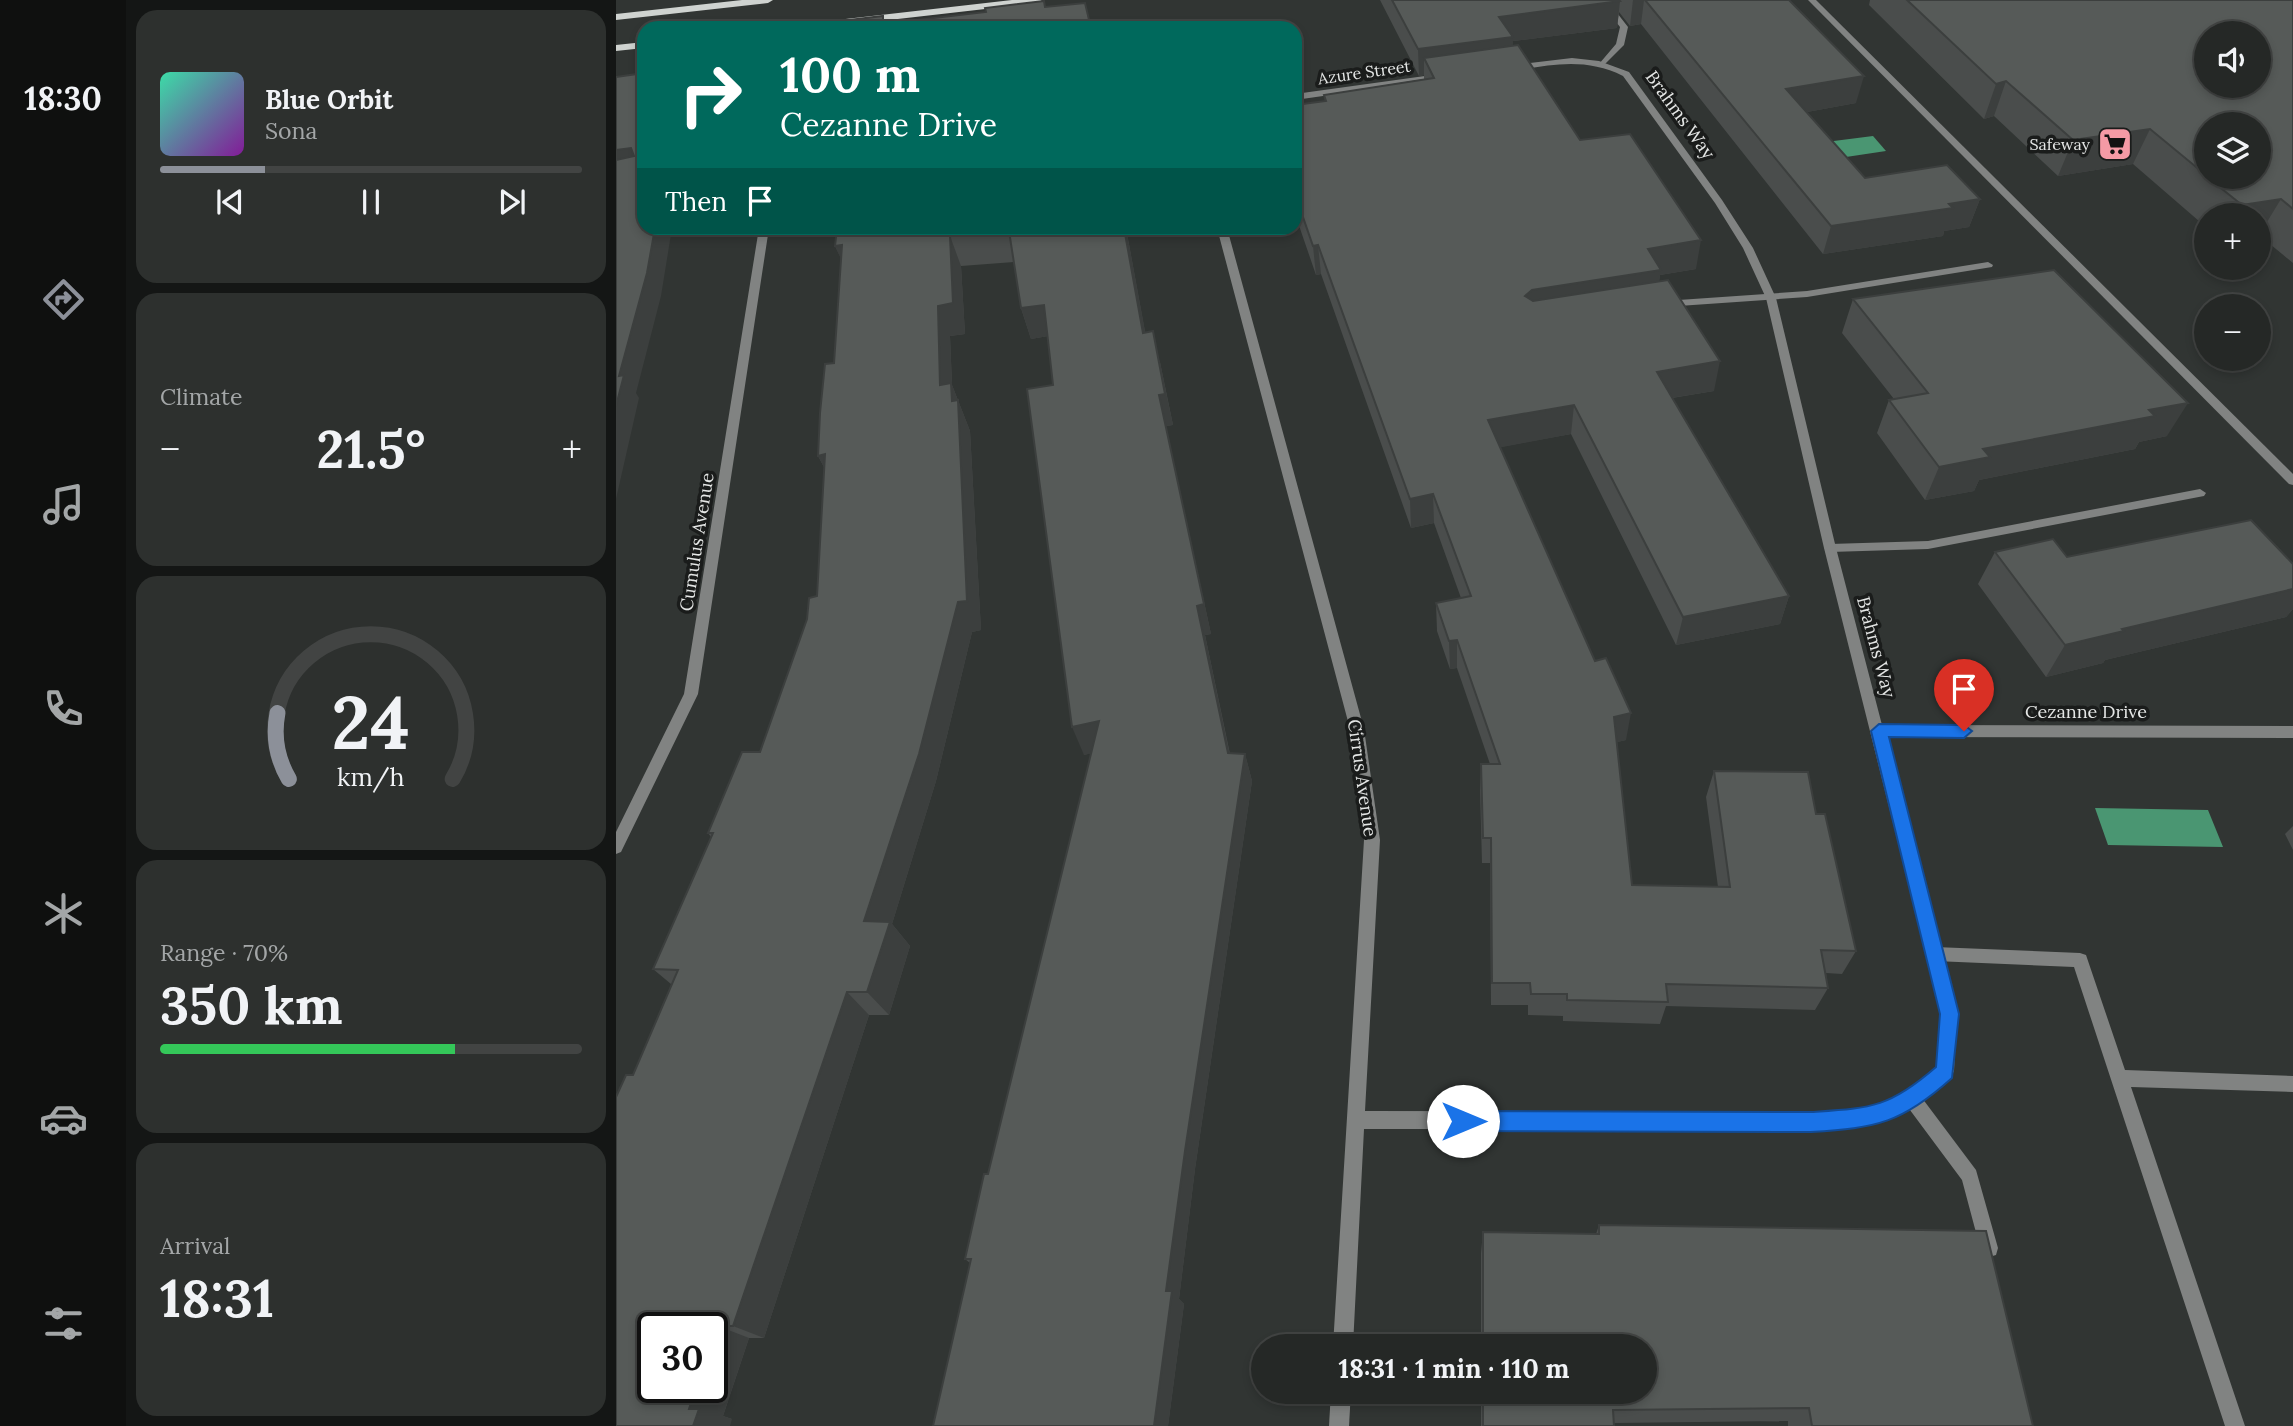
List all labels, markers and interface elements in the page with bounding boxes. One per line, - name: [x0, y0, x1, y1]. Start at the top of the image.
- map controls: [2194, 21, 2271, 371]
- button: sound: [2194, 21, 2271, 98]
- text: 100 m: [780, 43, 920, 105]
- icon: right: [665, 49, 756, 140]
- street label: Azure Street: [1315, 55, 1412, 89]
- street label: Brahms Way: [1641, 66, 1720, 164]
- text: 18:30: [24, 78, 102, 119]
- text: Blue Orbit: [265, 83, 393, 116]
- text: Cezanne Drive: [780, 104, 997, 145]
- button: layers: [2194, 112, 2271, 189]
- text: Sona: [265, 116, 317, 145]
- supermarket icon: Safeway: [2096, 125, 2134, 163]
- place label: Safeway: [2030, 134, 2091, 154]
- icon: arrive: [741, 182, 779, 220]
- icon: previous: [211, 183, 249, 221]
- icon: pause: [352, 183, 390, 221]
- icon: next: [493, 183, 531, 221]
- text: Then: [665, 185, 727, 218]
- button: +: [2194, 203, 2271, 280]
- icon: directions: [39, 275, 88, 324]
- button: −: [2194, 294, 2271, 371]
- text: Climate: [160, 382, 242, 411]
- text: 21.5°: [317, 416, 425, 482]
- text: −: [160, 425, 180, 473]
- text: +: [562, 425, 582, 473]
- street label: Cumulus Avenue: [674, 471, 719, 613]
- icon: music: [39, 480, 88, 529]
- street label: Brahms Way: [1852, 594, 1901, 700]
- pin: [1934, 659, 1994, 731]
- icon: arrive: [1945, 670, 1983, 708]
- text: 24: [332, 676, 410, 769]
- icon: phone: [39, 684, 88, 733]
- street label: Cezanne Drive: [2025, 700, 2147, 723]
- street label: Cirrus Avenue: [1343, 718, 1382, 838]
- text: km/h: [337, 761, 405, 793]
- icon: climate: [39, 889, 88, 938]
- text: Range · 70%: [160, 938, 288, 967]
- text: 350 km: [160, 972, 343, 1038]
- position arrow: [1426, 1084, 1500, 1158]
- icon: car: [39, 1094, 88, 1143]
- text: Arrival: [160, 1231, 230, 1260]
- text: 18:31: [160, 1265, 274, 1331]
- icon: filters: [39, 1299, 88, 1348]
- speed limit sign: 30: [637, 1312, 728, 1403]
- text: 18:31 · 1 min · 110 m: [1339, 1352, 1569, 1385]

